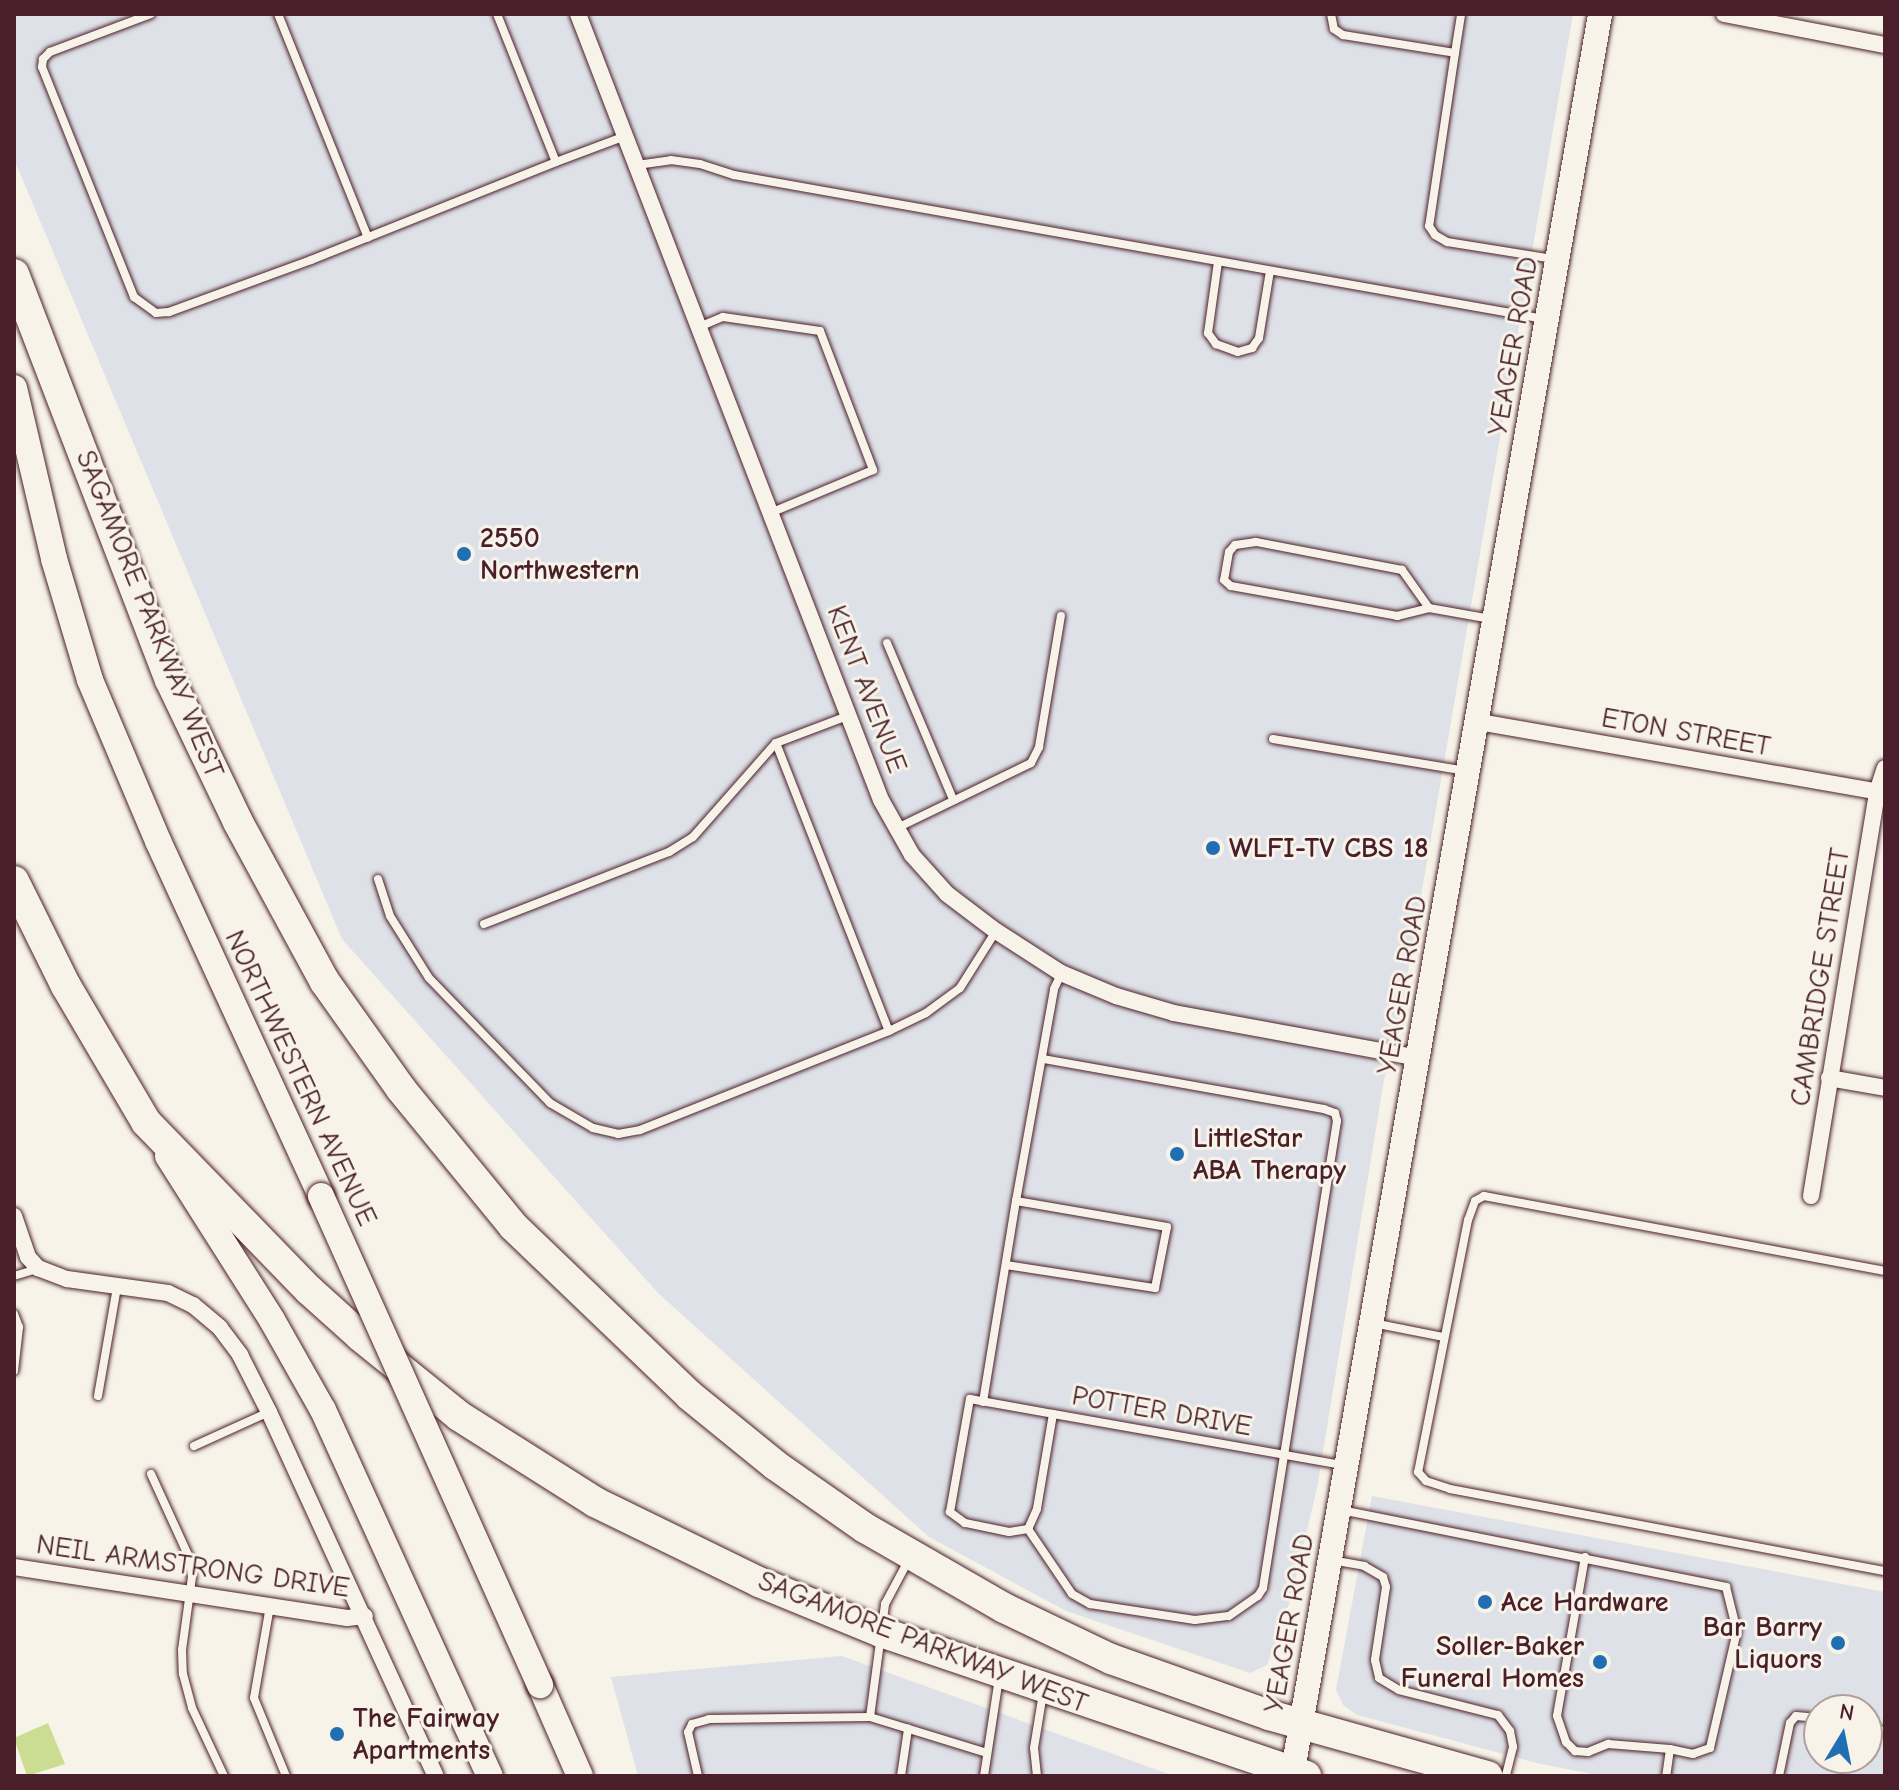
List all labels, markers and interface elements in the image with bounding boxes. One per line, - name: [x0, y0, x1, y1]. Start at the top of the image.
- street label: YEAGER ROAD: [1481, 254, 1545, 438]
- street label: SAGAMORE PARKWAY WEST: [69, 445, 231, 783]
- place label: 2550 Northwestern: [480, 521, 640, 587]
- marker: 2550 Northwestern: [455, 545, 473, 563]
- street label: KENT AVENUE: [820, 601, 914, 777]
- street label: ETON STREET: [1599, 701, 1773, 763]
- place label: WLFI-TV CBS 18: [1229, 831, 1429, 865]
- marker: WLFI-TV CBS 18: [1204, 839, 1222, 857]
- street label: CAMBRIDGE STREET: [1783, 845, 1857, 1109]
- street label: YEAGER ROAD: [1370, 893, 1434, 1077]
- street label: NORTHWESTERN AVENUE: [218, 925, 384, 1231]
- place label: LittleStar ABA Therapy: [1193, 1121, 1346, 1187]
- marker: LittleStar ABA Therapy: [1168, 1145, 1186, 1163]
- street label: POTTER DRIVE: [1069, 1379, 1255, 1443]
- street label: NEIL ARMSTRONG DRIVE: [34, 1527, 352, 1605]
- street label: YEAGER ROAD: [1257, 1531, 1321, 1715]
- street label: SAGAMORE PARKWAY WEST: [754, 1564, 1092, 1720]
- place label: Ace Hardware: [1501, 1585, 1668, 1619]
- marker: Ace Hardware: [1476, 1593, 1494, 1611]
- place label: Bar Barry Liquors: [1703, 1610, 1822, 1676]
- place label: Soller-Baker Funeral Homes: [1401, 1629, 1584, 1695]
- marker: Bar Barry Liquors: [1829, 1634, 1847, 1652]
- marker: Soller-Baker Funeral Homes: [1591, 1653, 1609, 1671]
- north arrow: [1803, 1694, 1883, 1774]
- text: N: [1837, 1698, 1856, 1726]
- place label: The Fairway Apartments: [353, 1701, 499, 1767]
- marker: The Fairway Apartments: [328, 1725, 346, 1743]

